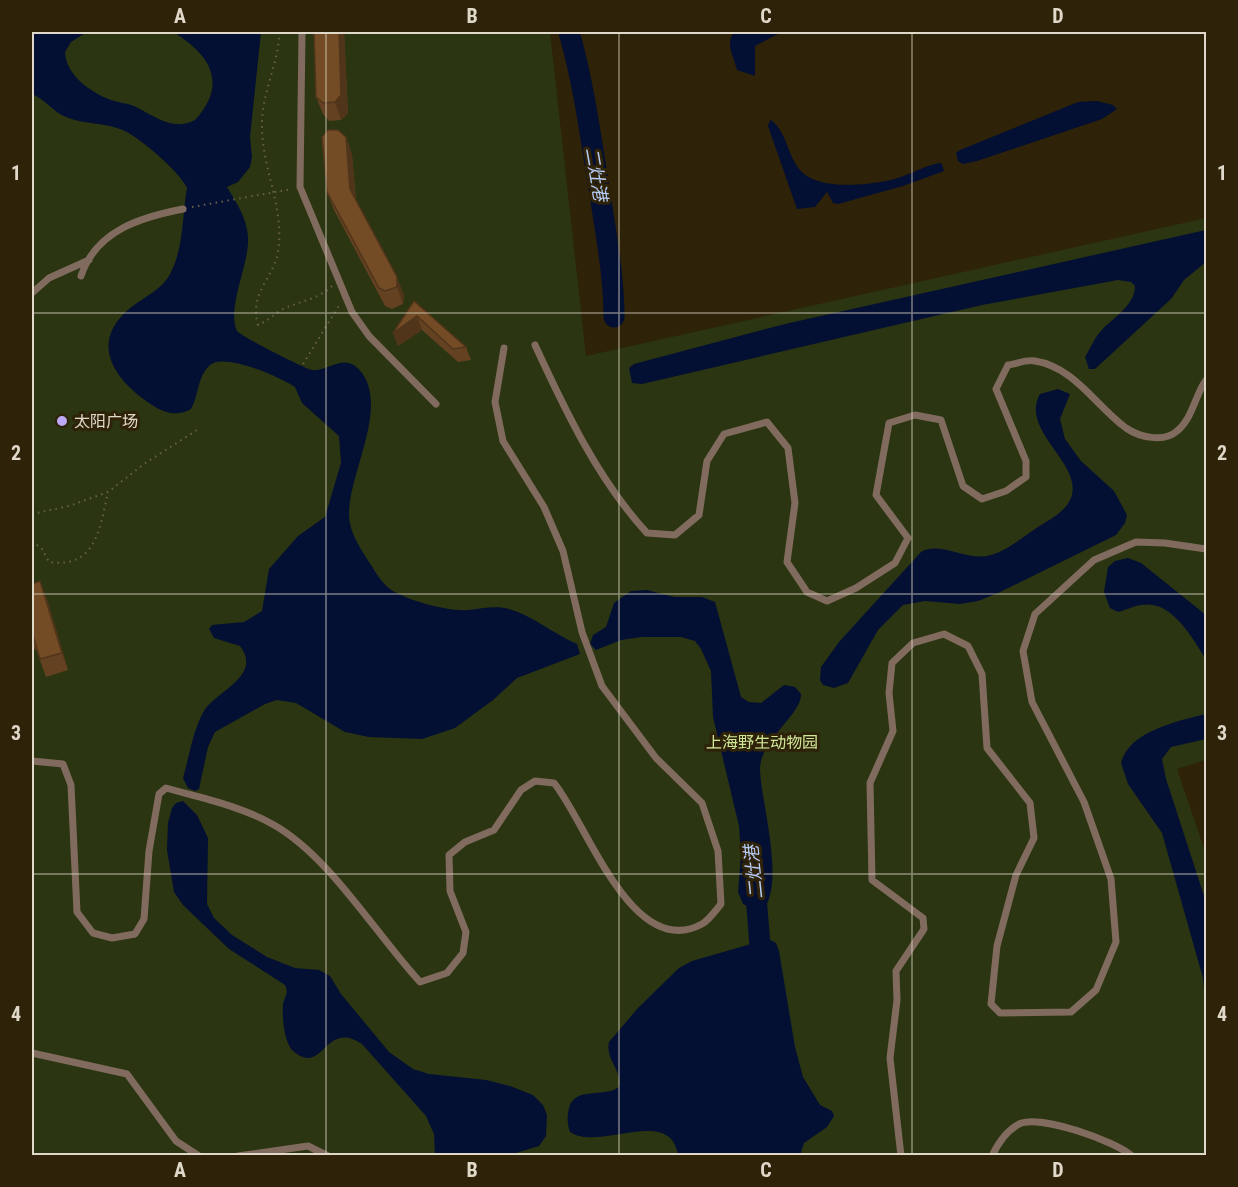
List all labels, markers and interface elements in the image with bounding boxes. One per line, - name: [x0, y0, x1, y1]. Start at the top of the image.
- text: A: [174, 4, 186, 28]
- text: B: [466, 4, 478, 28]
- text: C: [760, 4, 772, 28]
- text: D: [1052, 4, 1064, 28]
- water label: 二灶港: [581, 146, 612, 205]
- text: 1: [11, 161, 21, 185]
- text: 1: [1217, 161, 1227, 185]
- place label: 太阳广场: [74, 412, 138, 431]
- marker: 太阳广场: [55, 414, 69, 428]
- text: 2: [11, 441, 21, 465]
- text: 2: [1217, 441, 1227, 465]
- text: 3: [11, 721, 21, 745]
- text: 3: [1217, 721, 1227, 745]
- park label: 上海野生动物园: [706, 733, 818, 752]
- water label: 二灶港: [740, 841, 767, 900]
- text: 4: [11, 1002, 21, 1026]
- text: 4: [1217, 1002, 1227, 1026]
- text: A: [174, 1158, 186, 1182]
- text: B: [466, 1158, 478, 1182]
- text: C: [760, 1158, 772, 1182]
- text: D: [1052, 1158, 1064, 1182]

